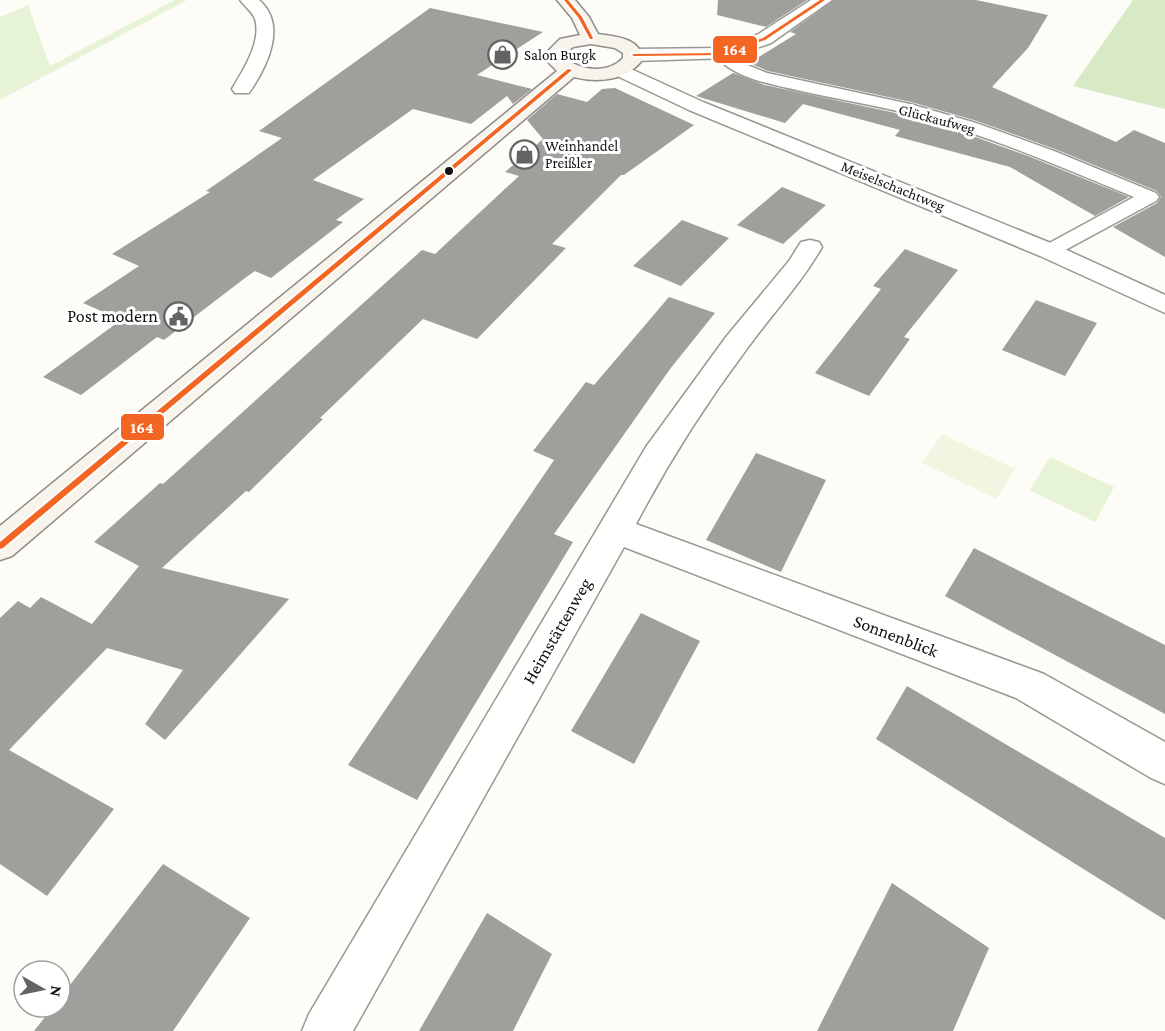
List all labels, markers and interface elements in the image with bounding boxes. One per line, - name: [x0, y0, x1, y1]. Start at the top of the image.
- line badge: 164: [712, 35, 758, 64]
- shop icon: Salon Burgk: [487, 39, 519, 71]
- text: 164: [723, 41, 747, 58]
- place label: Salon Burgk: [524, 47, 597, 64]
- street label: Glückaufweg: [897, 101, 977, 138]
- place label: Weinhandel Preißler: [545, 138, 618, 171]
- shop icon: Weinhandel Preißler: [508, 139, 540, 171]
- street label: Meiselschachtweg: [839, 158, 947, 215]
- unlabelled marker: [443, 165, 455, 177]
- public building icon: Post modern: [163, 300, 195, 332]
- place label: Post modern: [67, 306, 158, 326]
- line badge: 164: [120, 413, 165, 441]
- text: 164: [130, 419, 154, 436]
- street label: Heimstättenweg: [519, 574, 596, 688]
- street label: Sonnenblick: [851, 611, 941, 661]
- north arrow: [12, 959, 72, 1019]
- text: N: [47, 985, 66, 998]

